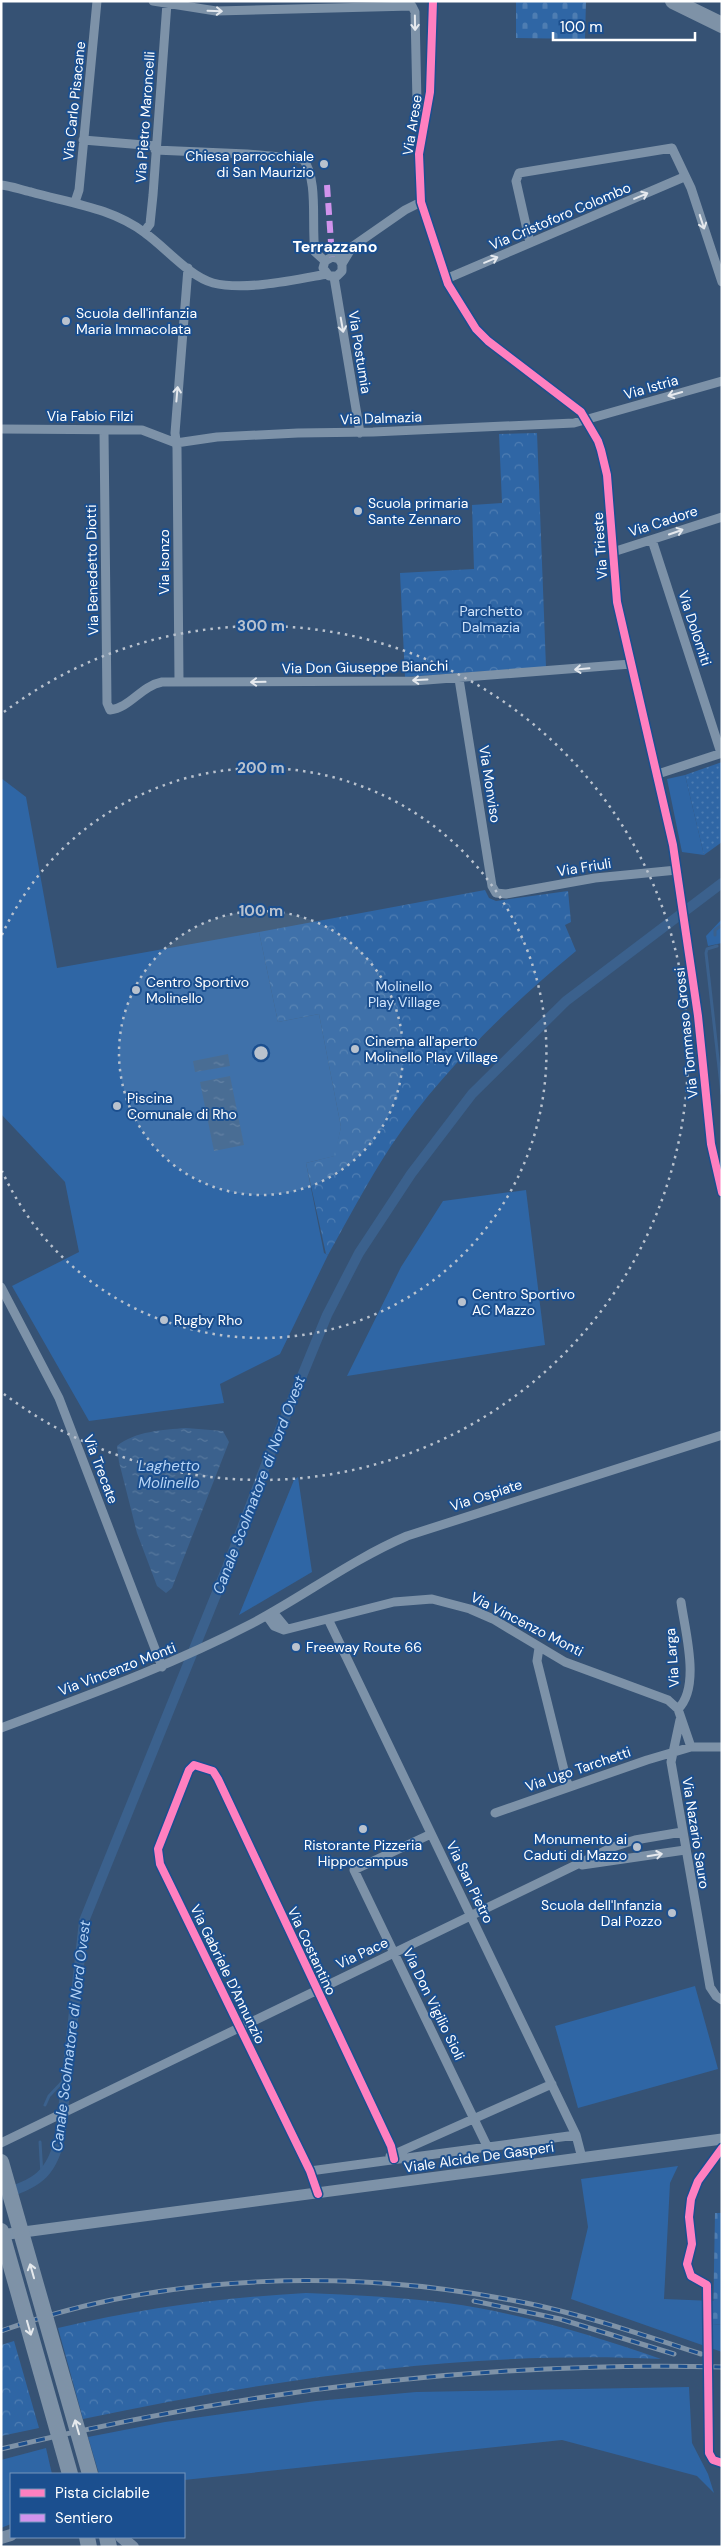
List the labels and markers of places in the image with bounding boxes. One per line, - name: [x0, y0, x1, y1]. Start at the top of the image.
- place label: Chiesa parrocchiale di San Maurizio: [185, 147, 314, 181]
- marker: Chiesa parrocchiale di San Maurizio: [318, 158, 330, 170]
- place label: Scuola dell'infanzia Maria Immacolata: [76, 304, 197, 338]
- marker: Scuola dell'infanzia Maria Immacolata: [60, 315, 72, 327]
- place label: Scuola primaria Sante Zennaro: [368, 494, 468, 528]
- marker: Scuola primaria Sante Zennaro: [352, 505, 364, 517]
- place label: Centro Sportivo Molinello: [146, 973, 249, 1007]
- marker: Centro Sportivo Molinello: [130, 984, 142, 996]
- place label: Cinema all'aperto Molinello Play Village: [365, 1032, 498, 1066]
- marker: Cinema all'aperto Molinello Play Village: [349, 1043, 361, 1055]
- centre of rings: [252, 1044, 270, 1062]
- place label: Piscina Comunale di Rho: [127, 1089, 237, 1123]
- marker: Piscina Comunale di Rho: [111, 1100, 123, 1112]
- place label: Centro Sportivo AC Mazzo: [472, 1285, 575, 1319]
- marker: Centro Sportivo AC Mazzo: [456, 1296, 468, 1308]
- place label: Rugby Rho: [174, 1311, 243, 1329]
- marker: Rugby Rho: [158, 1314, 170, 1326]
- place label: Freeway Route 66: [306, 1638, 422, 1656]
- marker: Freeway Route 66: [290, 1641, 302, 1653]
- marker: Ristorante Pizzeria Hippocampus: [357, 1823, 369, 1835]
- place label: Monumento ai Caduti di Mazzo: [524, 1830, 627, 1864]
- place label: Ristorante Pizzeria Hippocampus: [304, 1836, 422, 1870]
- marker: Monumento ai Caduti di Mazzo: [631, 1841, 643, 1853]
- place label: Scuola dell'Infanzia Dal Pozzo: [541, 1896, 662, 1930]
- marker: Scuola dell'Infanzia Dal Pozzo: [666, 1907, 678, 1919]

